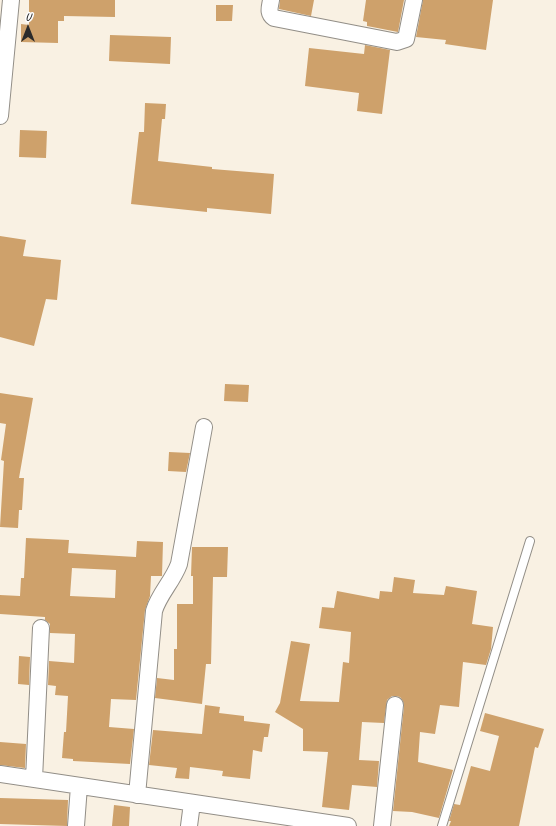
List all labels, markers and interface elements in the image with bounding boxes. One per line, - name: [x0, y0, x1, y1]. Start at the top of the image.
- north arrow: [8, 8, 48, 48]
- text: U: [25, 9, 31, 23]

